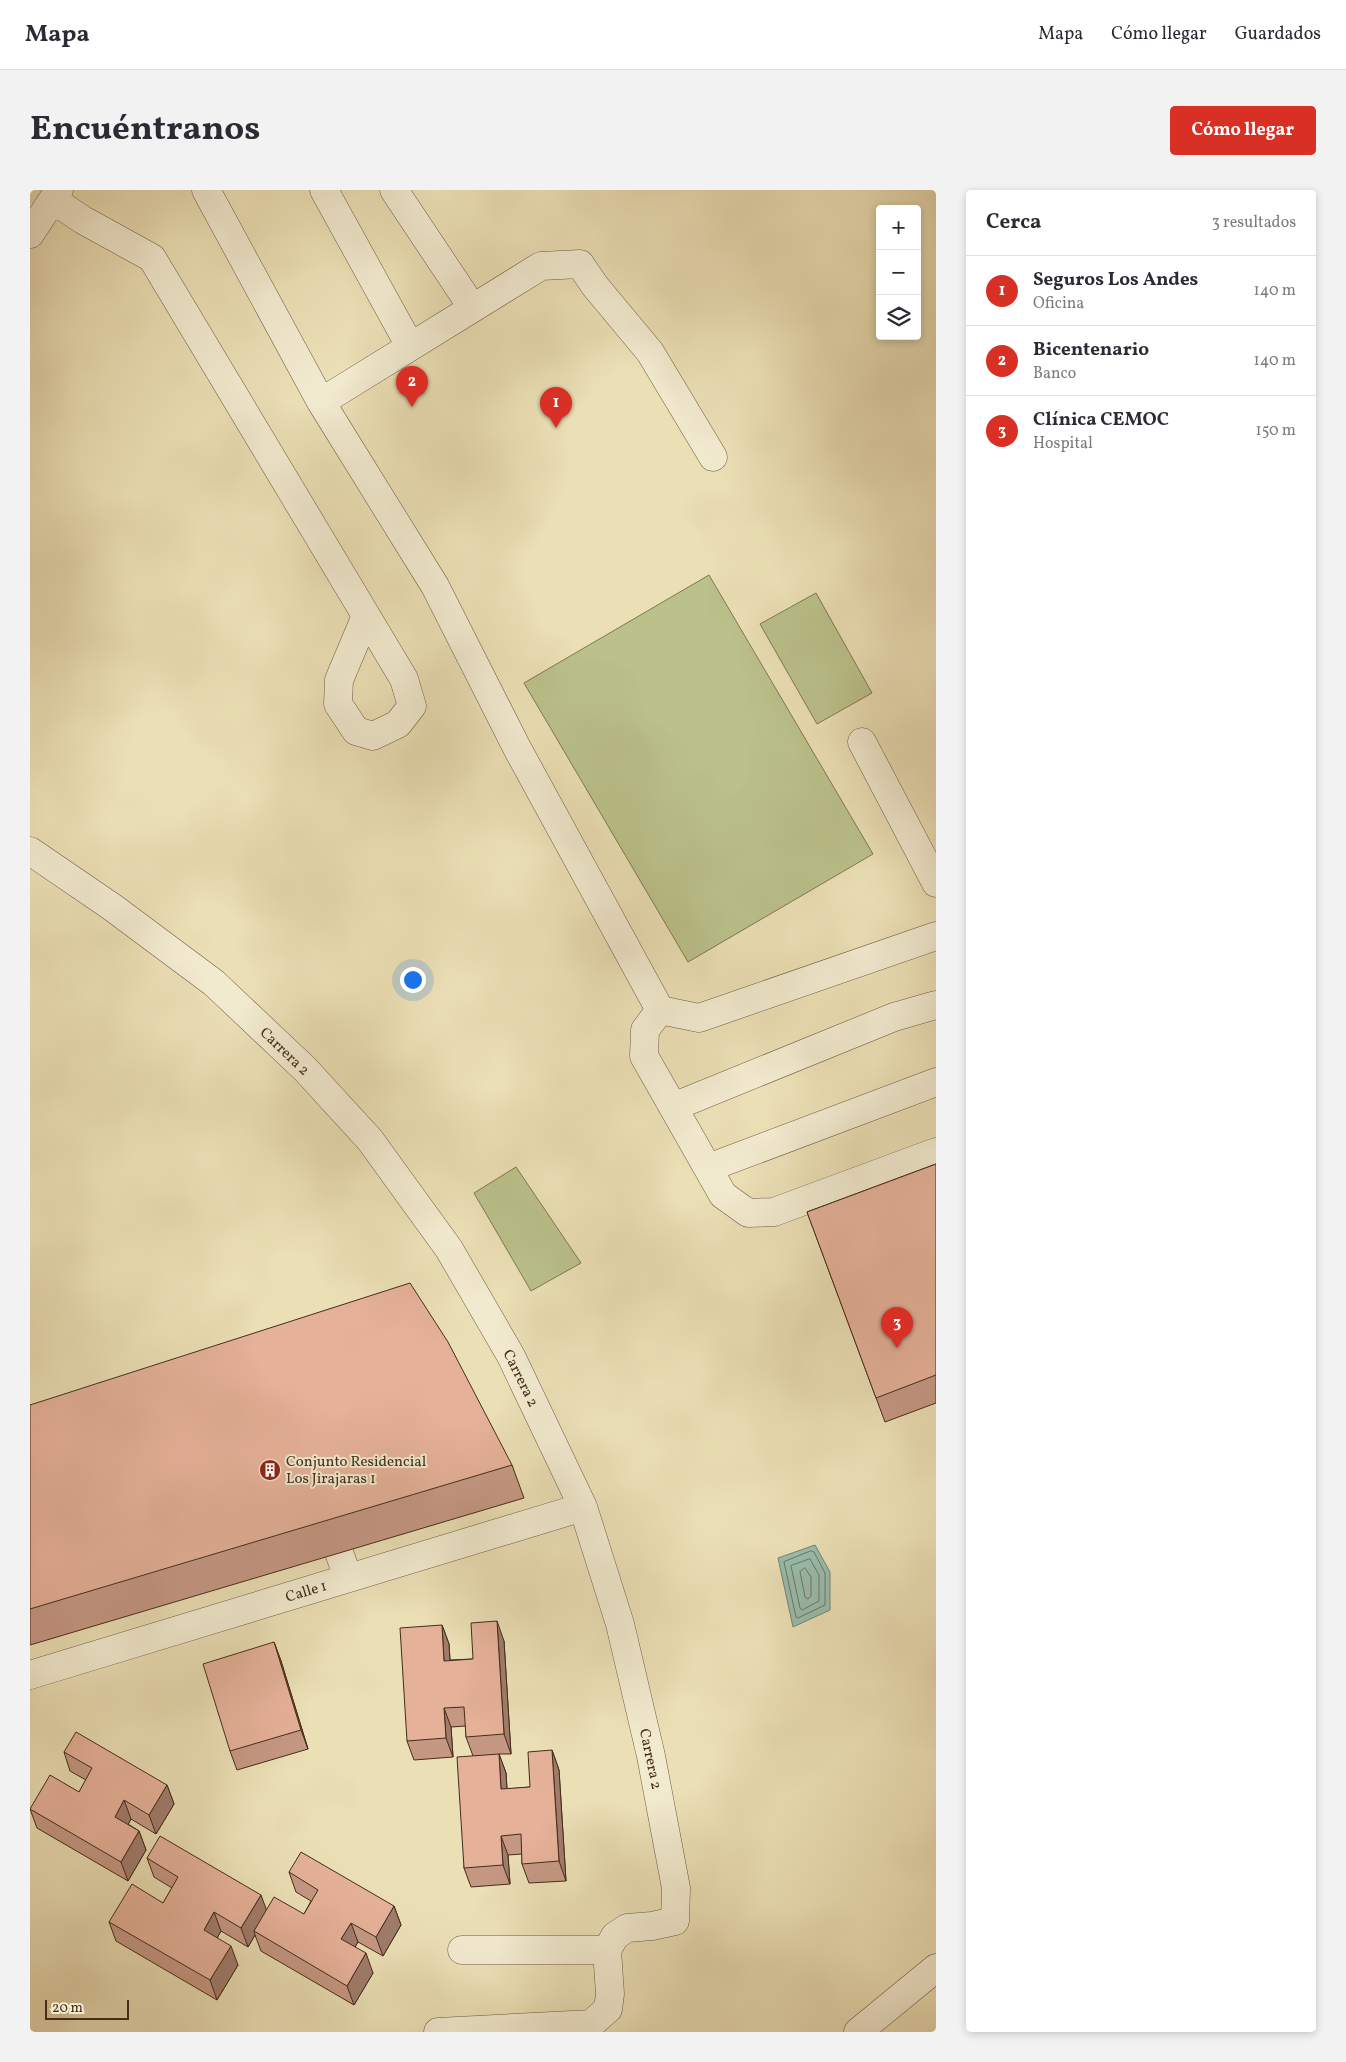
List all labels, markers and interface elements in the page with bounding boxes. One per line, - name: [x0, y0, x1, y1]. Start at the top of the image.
- text: Mapa: [25, 18, 90, 52]
- text: Mapa: [1038, 22, 1083, 47]
- text: Cómo llegar: [1111, 22, 1207, 47]
- text: Guardados: [1235, 22, 1321, 47]
- text: Encuéntranos: [30, 106, 260, 154]
- button: Cómo llegar: [1170, 106, 1316, 155]
- map controls: [876, 205, 921, 340]
- button: +: [876, 205, 921, 250]
- text: Cerca: [986, 208, 1041, 237]
- text: 3 resultados: [1212, 212, 1296, 234]
- button: −: [876, 250, 921, 295]
- text: Seguros Los Andes: [1033, 267, 1198, 293]
- text: 1: [999, 280, 1005, 302]
- text: 140 m: [1254, 280, 1296, 302]
- text: Oficina: [1033, 293, 1084, 315]
- button: layers: [876, 295, 921, 340]
- text: Bicentenario: [1033, 337, 1149, 363]
- text: 2: [998, 350, 1006, 372]
- text: 140 m: [1254, 350, 1296, 372]
- text: Banco: [1033, 363, 1076, 385]
- pin: 2: [396, 366, 428, 407]
- pin: 1: [540, 387, 572, 428]
- text: Clínica CEMOC: [1033, 407, 1169, 433]
- text: 3: [998, 420, 1006, 442]
- text: 150 m: [1255, 420, 1296, 442]
- text: Hospital: [1033, 433, 1093, 455]
- your location: [400, 967, 426, 993]
- street label: Carrera 2: [254, 1023, 313, 1081]
- pin: 3: [881, 1307, 913, 1348]
- street label: Carrera 2: [497, 1346, 543, 1411]
- place label: Conjunto Residencial Los Jirajaras 1: [286, 1452, 426, 1490]
- building icon: Conjunto Residencial Los Jirajaras 1: [258, 1458, 282, 1482]
- street label: Calle 1: [283, 1576, 330, 1609]
- street label: Carrera 2: [633, 1727, 666, 1792]
- scale bar: [45, 1997, 129, 2020]
- text: 20 m: [52, 1999, 83, 2018]

